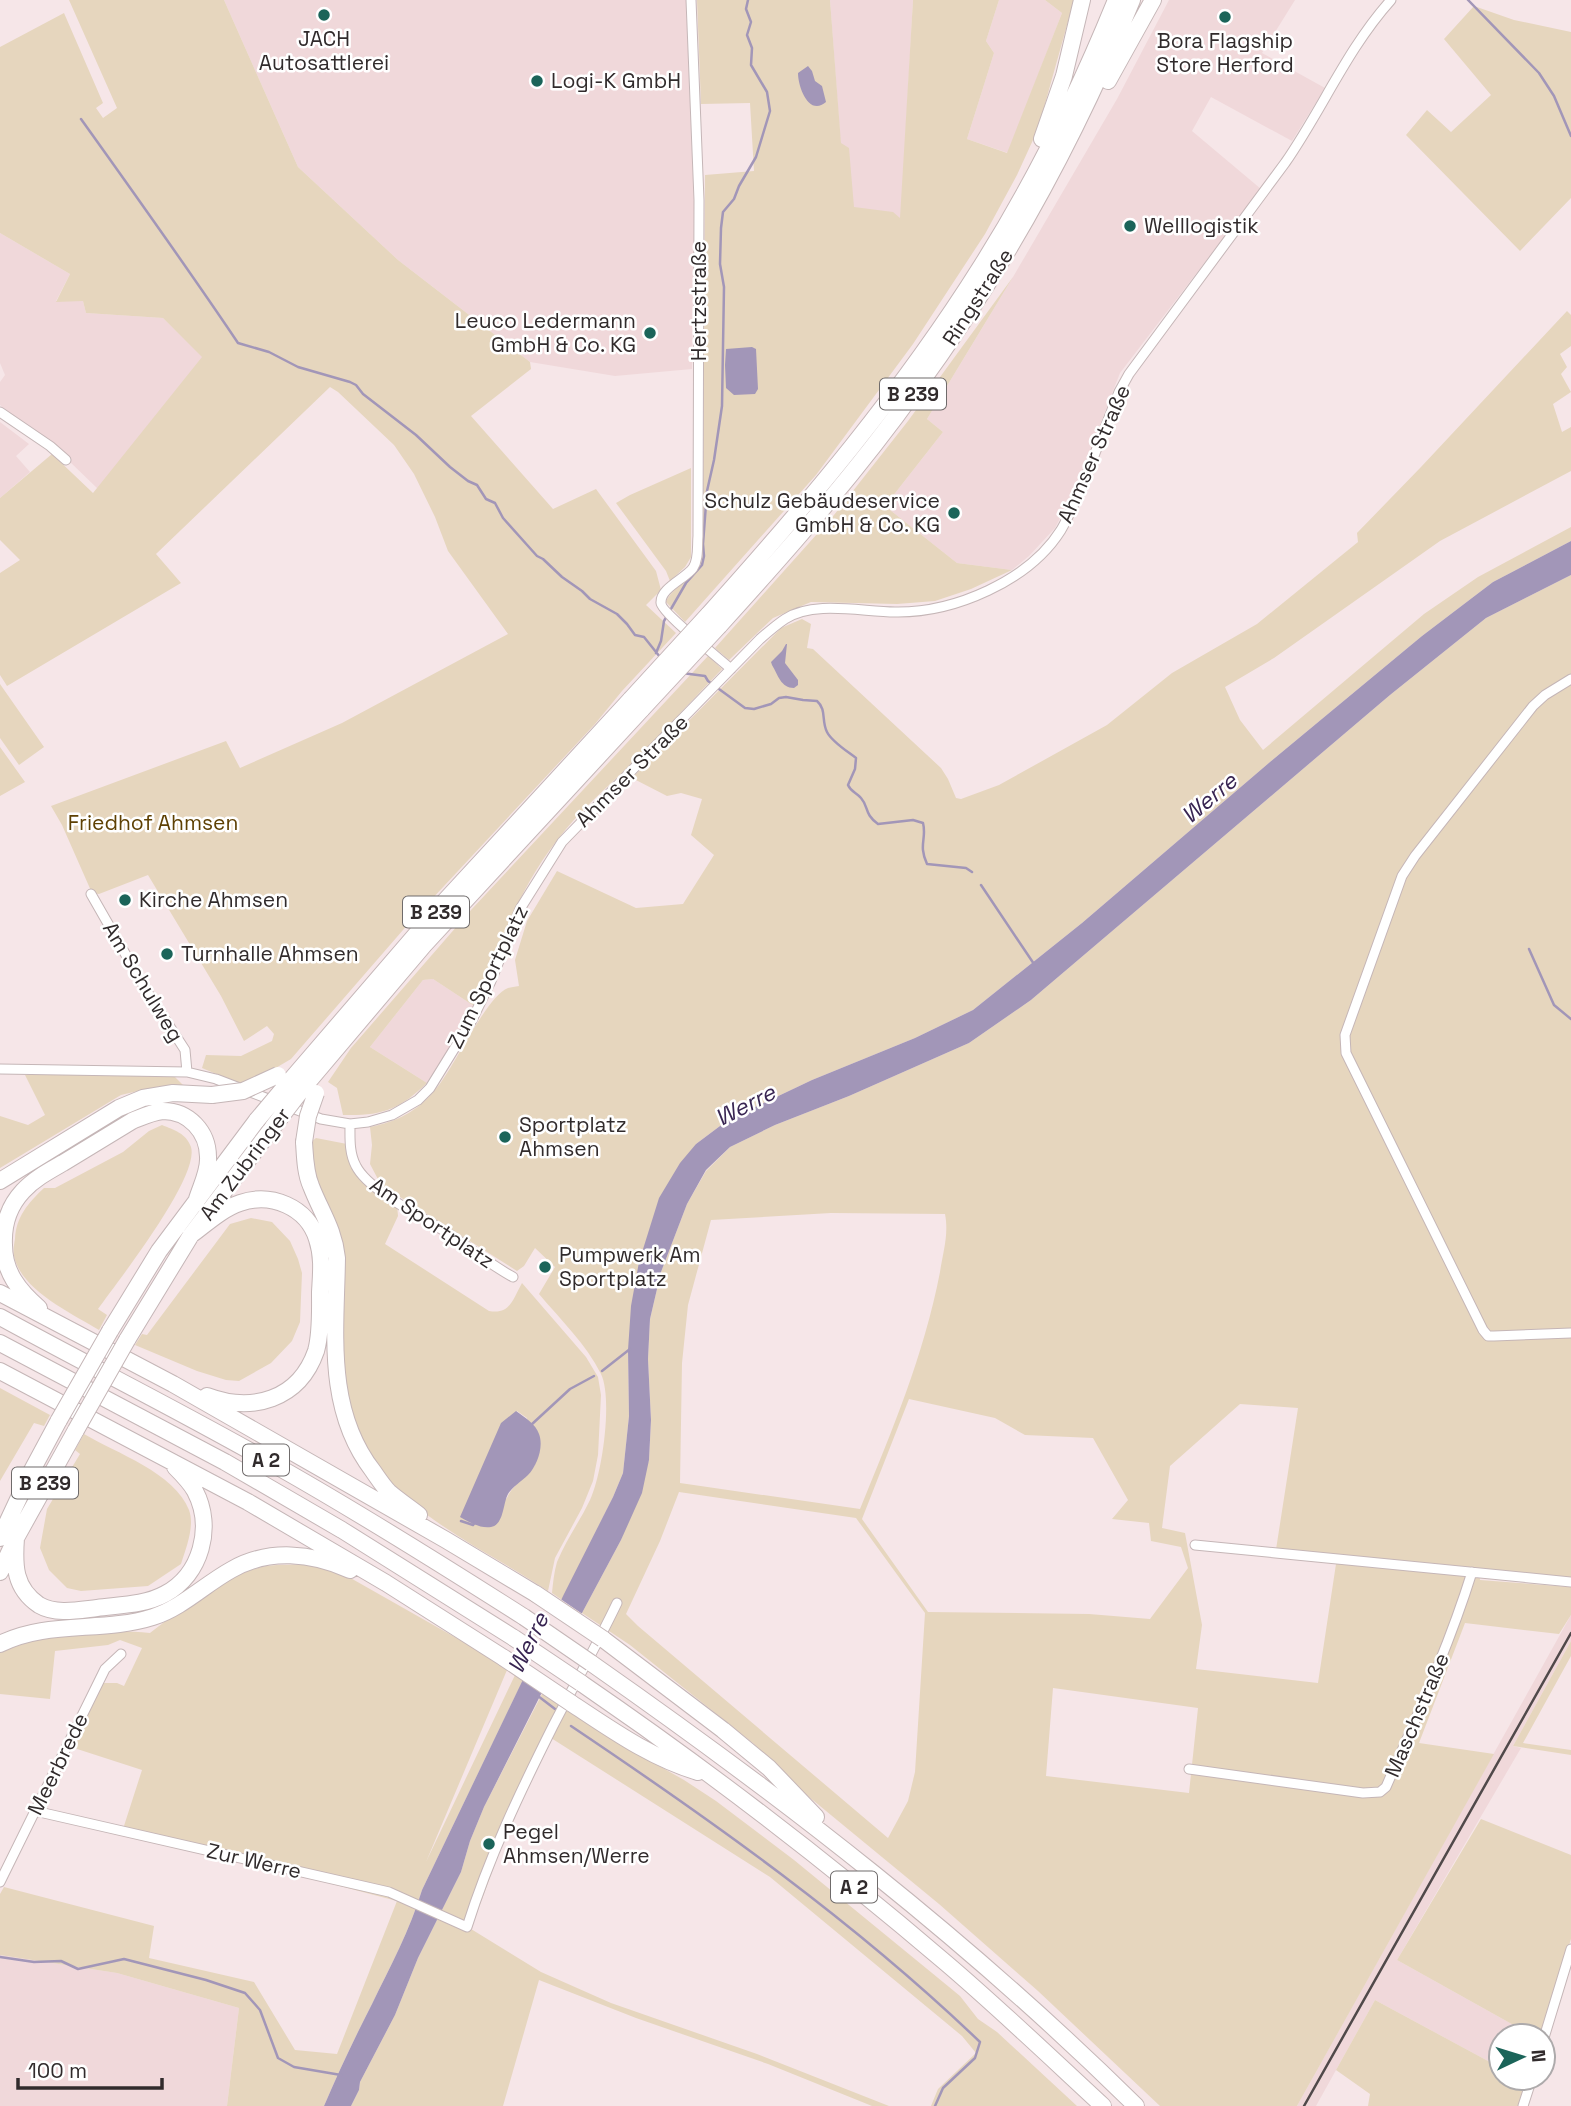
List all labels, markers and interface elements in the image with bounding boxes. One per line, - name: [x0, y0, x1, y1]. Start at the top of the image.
- marker: JACH Autosattlerei: [316, 7, 332, 23]
- marker: Bora Flagship Store Herford: [1217, 9, 1233, 25]
- place label: JACH Autosattlerei: [259, 25, 389, 76]
- place label: Bora Flagship Store Herford: [1156, 27, 1294, 78]
- place label: Logi-K GmbH: [551, 67, 681, 94]
- marker: Logi-K GmbH: [529, 73, 545, 89]
- place label: Welllogistik: [1144, 212, 1259, 239]
- marker: Welllogistik: [1122, 218, 1138, 234]
- street label: Hertzstraße: [685, 241, 712, 361]
- street label: Ringstraße: [936, 243, 1019, 350]
- place label: Leuco Ledermann GmbH & Co. KG: [455, 307, 636, 358]
- marker: Leuco Ledermann GmbH & Co. KG: [642, 325, 658, 341]
- road number: B 239: [880, 378, 946, 410]
- street label: Ahmser Straße: [1051, 380, 1136, 527]
- place label: Schulz Gebäudeservice GmbH & Co. KG: [704, 487, 940, 538]
- marker: Schulz Gebäudeservice GmbH & Co. KG: [946, 505, 962, 521]
- street label: Ahmser Straße: [570, 709, 694, 833]
- water label: Werre: [1175, 765, 1244, 830]
- park label: Friedhof Ahmsen: [68, 809, 238, 836]
- place label: Kirche Ahmsen: [139, 886, 288, 913]
- marker: Kirche Ahmsen: [117, 892, 133, 908]
- road number: B 239: [403, 896, 469, 928]
- street label: Zum Sportplatz: [441, 901, 534, 1053]
- street label: Am Schulweg: [97, 917, 190, 1047]
- place label: Turnhalle Ahmsen: [181, 940, 359, 967]
- marker: Turnhalle Ahmsen: [159, 946, 175, 962]
- water label: Werre: [710, 1076, 782, 1133]
- street label: Am Zubringer: [193, 1102, 296, 1226]
- place label: Sportplatz Ahmsen: [519, 1111, 627, 1162]
- marker: Sportplatz Ahmsen: [497, 1129, 513, 1145]
- street label: Am Sportplatz: [365, 1171, 500, 1274]
- place label: Pumpwerk Am Sportplatz: [559, 1241, 701, 1292]
- marker: Pumpwerk Am Sportplatz: [537, 1259, 553, 1275]
- road number: A 2: [243, 1444, 289, 1476]
- road number: B 239: [12, 1468, 78, 1498]
- water label: Werre: [500, 1606, 556, 1678]
- street label: Maschstraße: [1378, 1649, 1455, 1781]
- street label: Meerbrede: [21, 1708, 94, 1819]
- place label: Pegel Ahmsen/Werre: [503, 1818, 650, 1869]
- marker: Pegel Ahmsen/Werre: [481, 1836, 497, 1852]
- street label: Zur Werre: [204, 1837, 304, 1885]
- road number: A 2: [831, 1871, 877, 1902]
- north arrow: [1487, 2022, 1557, 2092]
- scale bar: [18, 2046, 161, 2090]
- text: N: [1526, 2049, 1551, 2063]
- text: 100 m: [28, 2057, 87, 2084]

